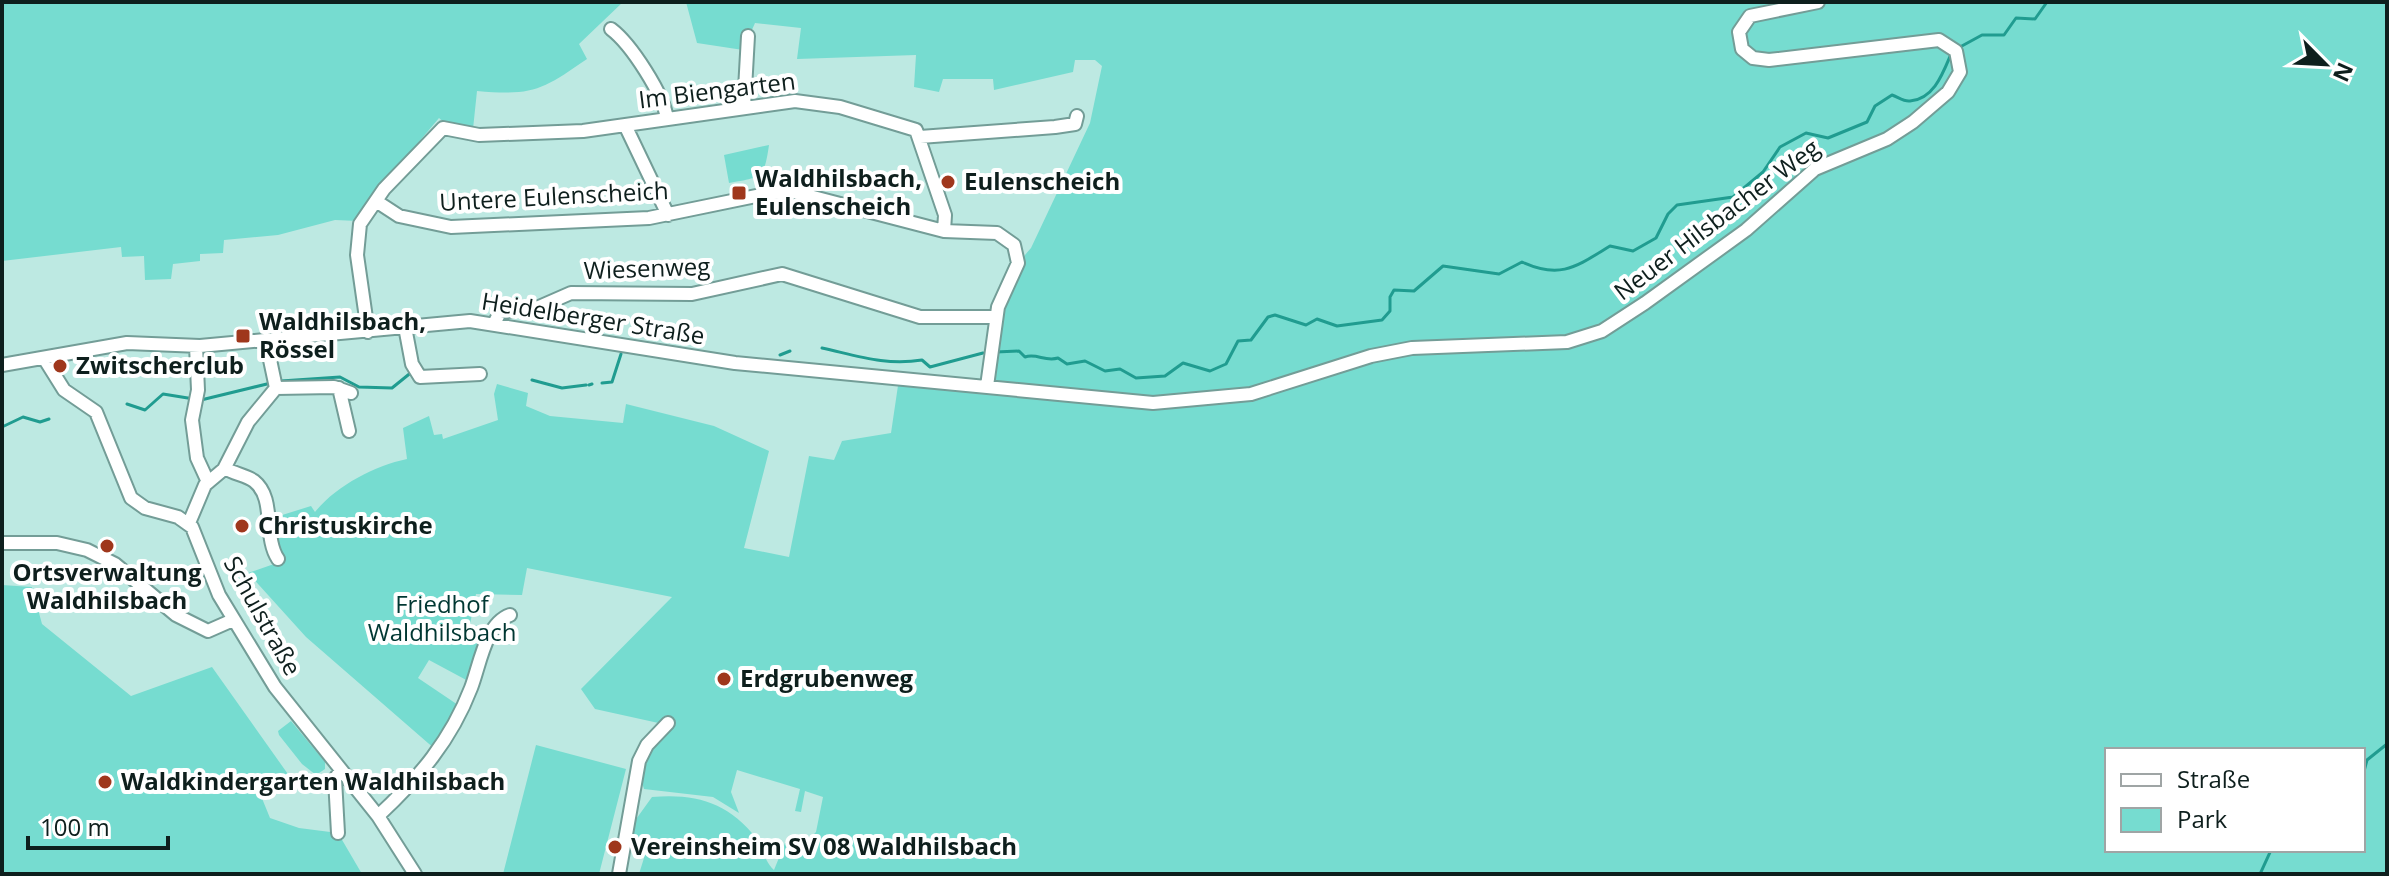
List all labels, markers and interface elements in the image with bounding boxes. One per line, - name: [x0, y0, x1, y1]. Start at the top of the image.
- north arrow: [2285, 24, 2365, 104]
- text: N: [2327, 58, 2362, 87]
- street label: Im Biengarten: [636, 64, 797, 116]
- street label: Neuer Hilsbacher Weg: [1607, 131, 1826, 307]
- place label: Waldhilsbach, Eulenscheich: [755, 161, 922, 222]
- place label: Eulenscheich: [964, 164, 1120, 197]
- street label: Untere Eulenscheich: [438, 173, 669, 218]
- marker: Eulenscheich: [939, 173, 957, 191]
- marker: Waldhilsbach, Eulenscheich: [730, 184, 748, 202]
- street label: Wiesenweg: [583, 249, 711, 286]
- street label: Heidelberger Straße: [479, 284, 707, 351]
- place label: Waldhilsbach, Rössel: [259, 304, 426, 365]
- marker: Waldhilsbach, Rössel: [234, 327, 252, 345]
- place label: Zwitscherclub: [76, 348, 244, 381]
- marker: Zwitscherclub: [51, 357, 69, 375]
- place label: Christuskirche: [258, 508, 433, 541]
- marker: Christuskirche: [233, 517, 251, 535]
- marker: Ortsverwaltung Waldhilsbach: [98, 537, 116, 555]
- street label: Schulstraße: [217, 550, 310, 681]
- place label: Ortsverwaltung Waldhilsbach: [13, 555, 202, 616]
- park label: Friedhof Waldhilsbach: [368, 587, 516, 648]
- place label: Erdgrubenweg: [740, 661, 914, 694]
- marker: Erdgrubenweg: [715, 670, 733, 688]
- legend: [2105, 748, 2365, 852]
- text: Straße: [2177, 762, 2250, 795]
- place label: Waldkindergarten Waldhilsbach: [121, 764, 505, 797]
- marker: Waldkindergarten Waldhilsbach: [96, 773, 114, 791]
- scale bar: [28, 800, 168, 850]
- text: Park: [2177, 802, 2228, 835]
- text: 100 m: [40, 810, 110, 843]
- place label: Vereinsheim SV 08 Waldhilsbach: [631, 829, 1017, 862]
- marker: Vereinsheim SV 08 Waldhilsbach: [606, 838, 624, 856]

